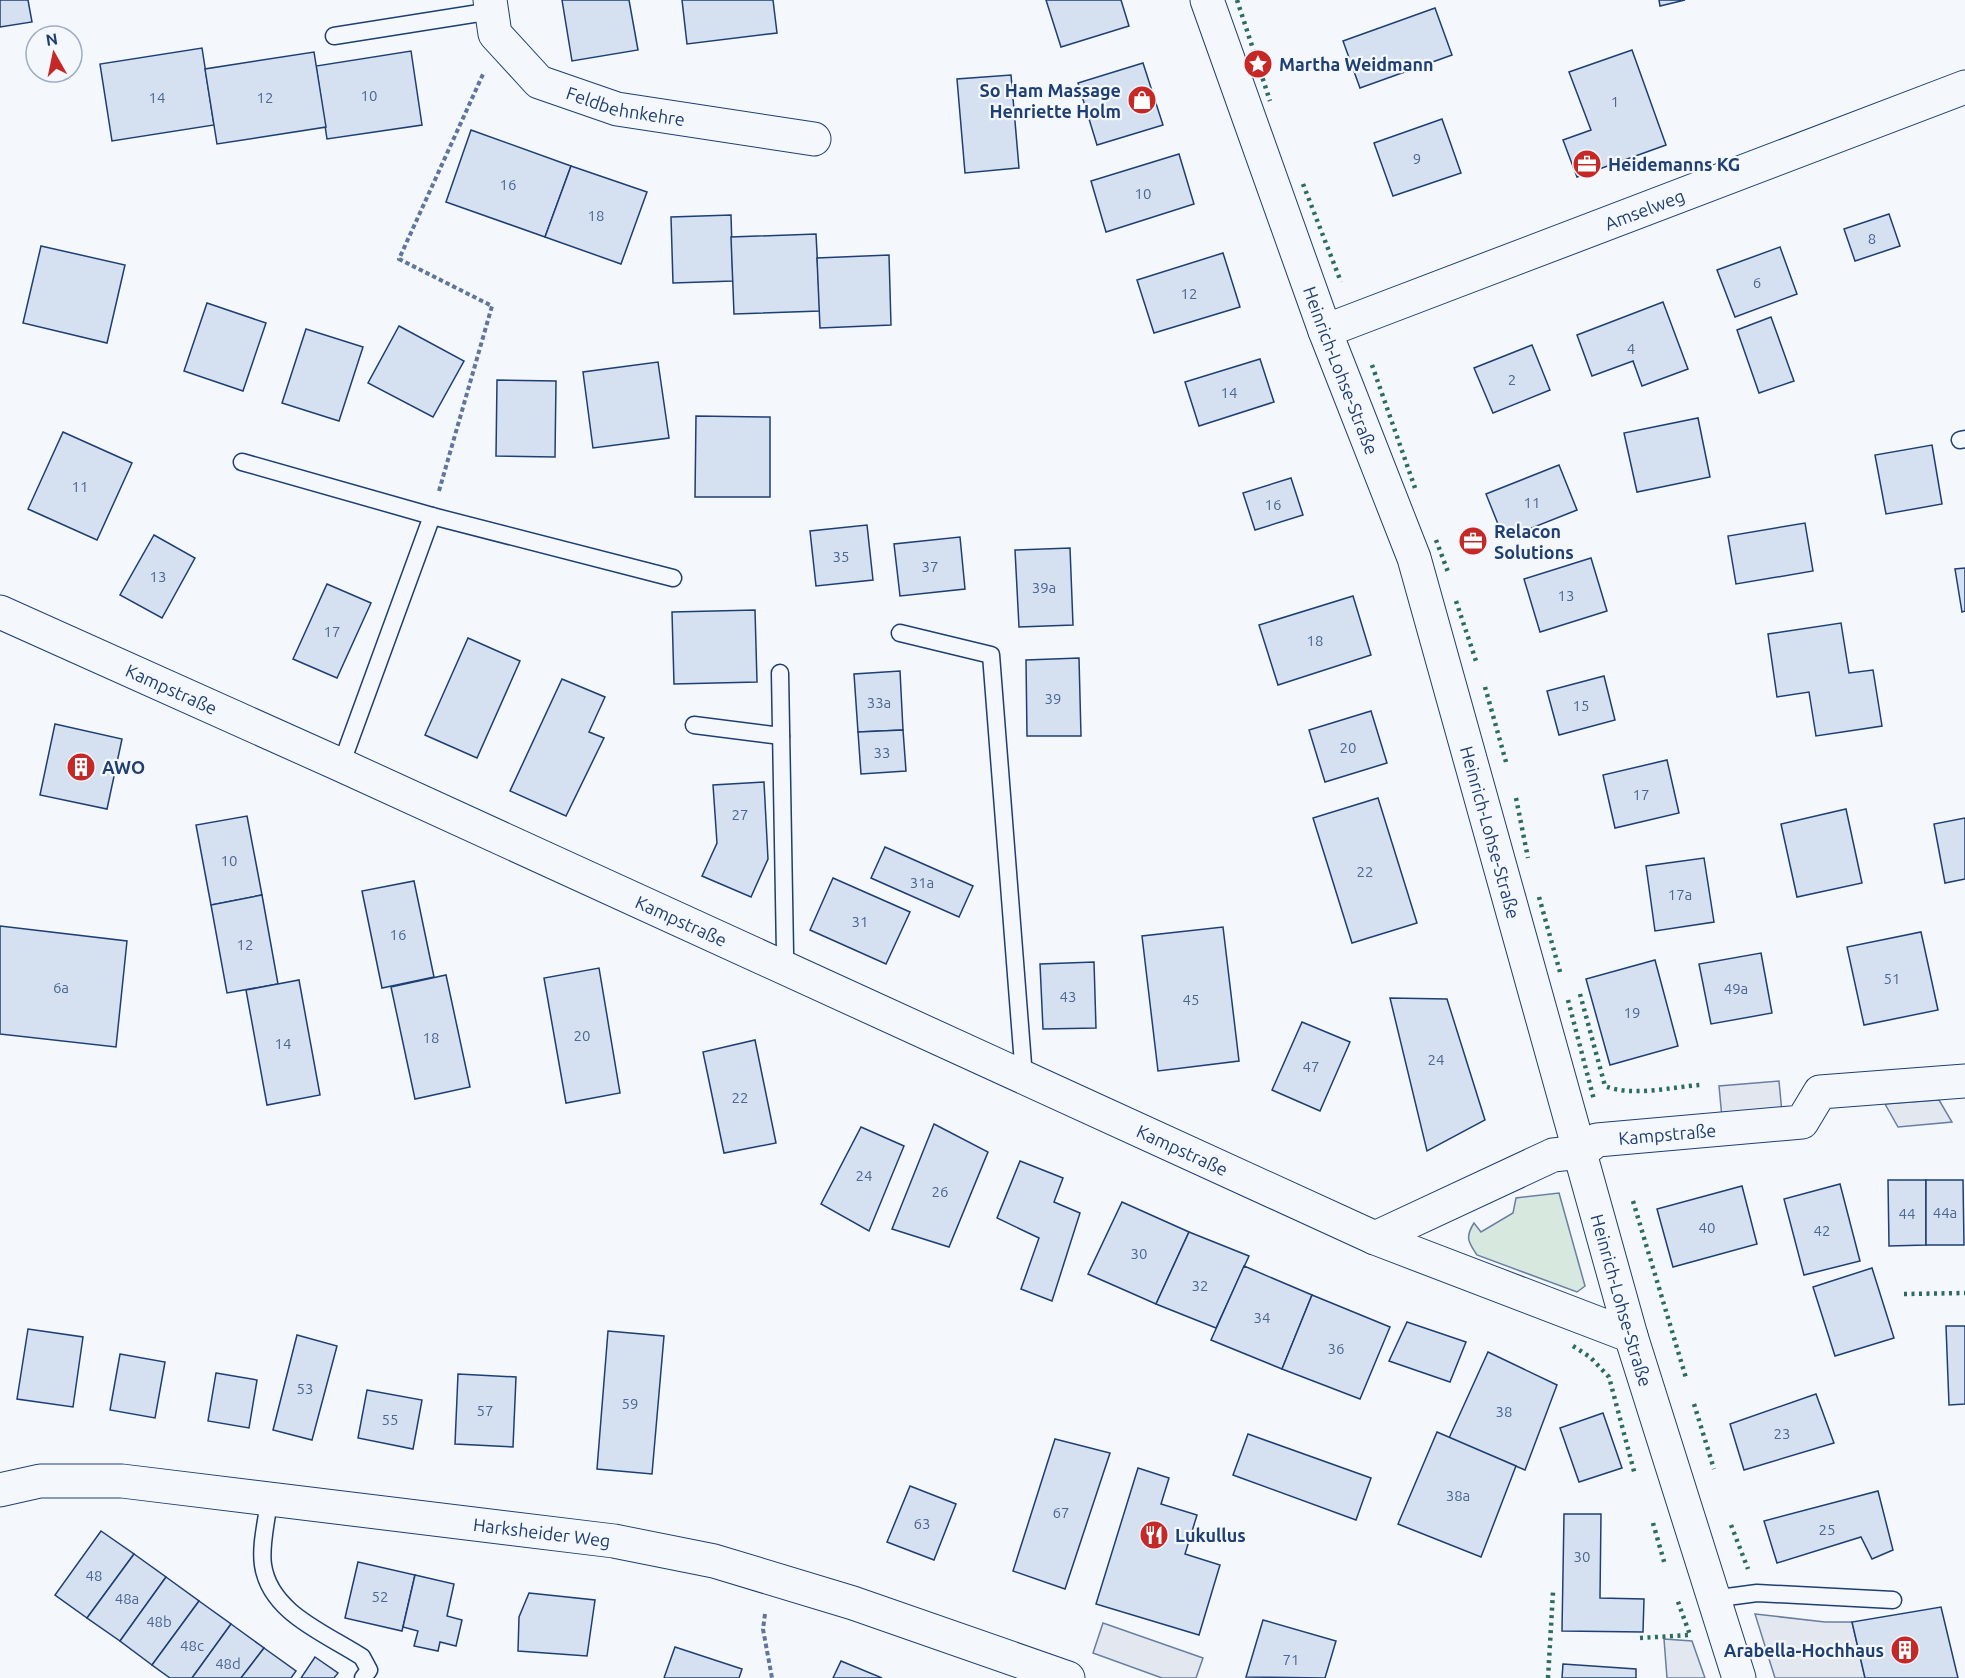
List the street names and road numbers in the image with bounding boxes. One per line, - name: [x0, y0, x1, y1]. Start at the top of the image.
- street label: Feldbehnkehre: [564, 82, 686, 129]
- street label: Amselweg: [1602, 185, 1687, 233]
- street label: Heinrich-Lohse-Straße: [1300, 284, 1382, 457]
- street label: Kampstraße: [123, 660, 220, 718]
- street label: Heinrich-Lohse-Straße: [1457, 744, 1524, 921]
- street label: Kampstraße: [633, 891, 730, 950]
- street label: Kampstraße: [1134, 1120, 1231, 1179]
- street label: Kampstraße: [1617, 1120, 1717, 1148]
- street label: Heinrich-Lohse-Straße: [1587, 1212, 1656, 1389]
- street label: Harksheider Weg: [472, 1514, 612, 1551]

